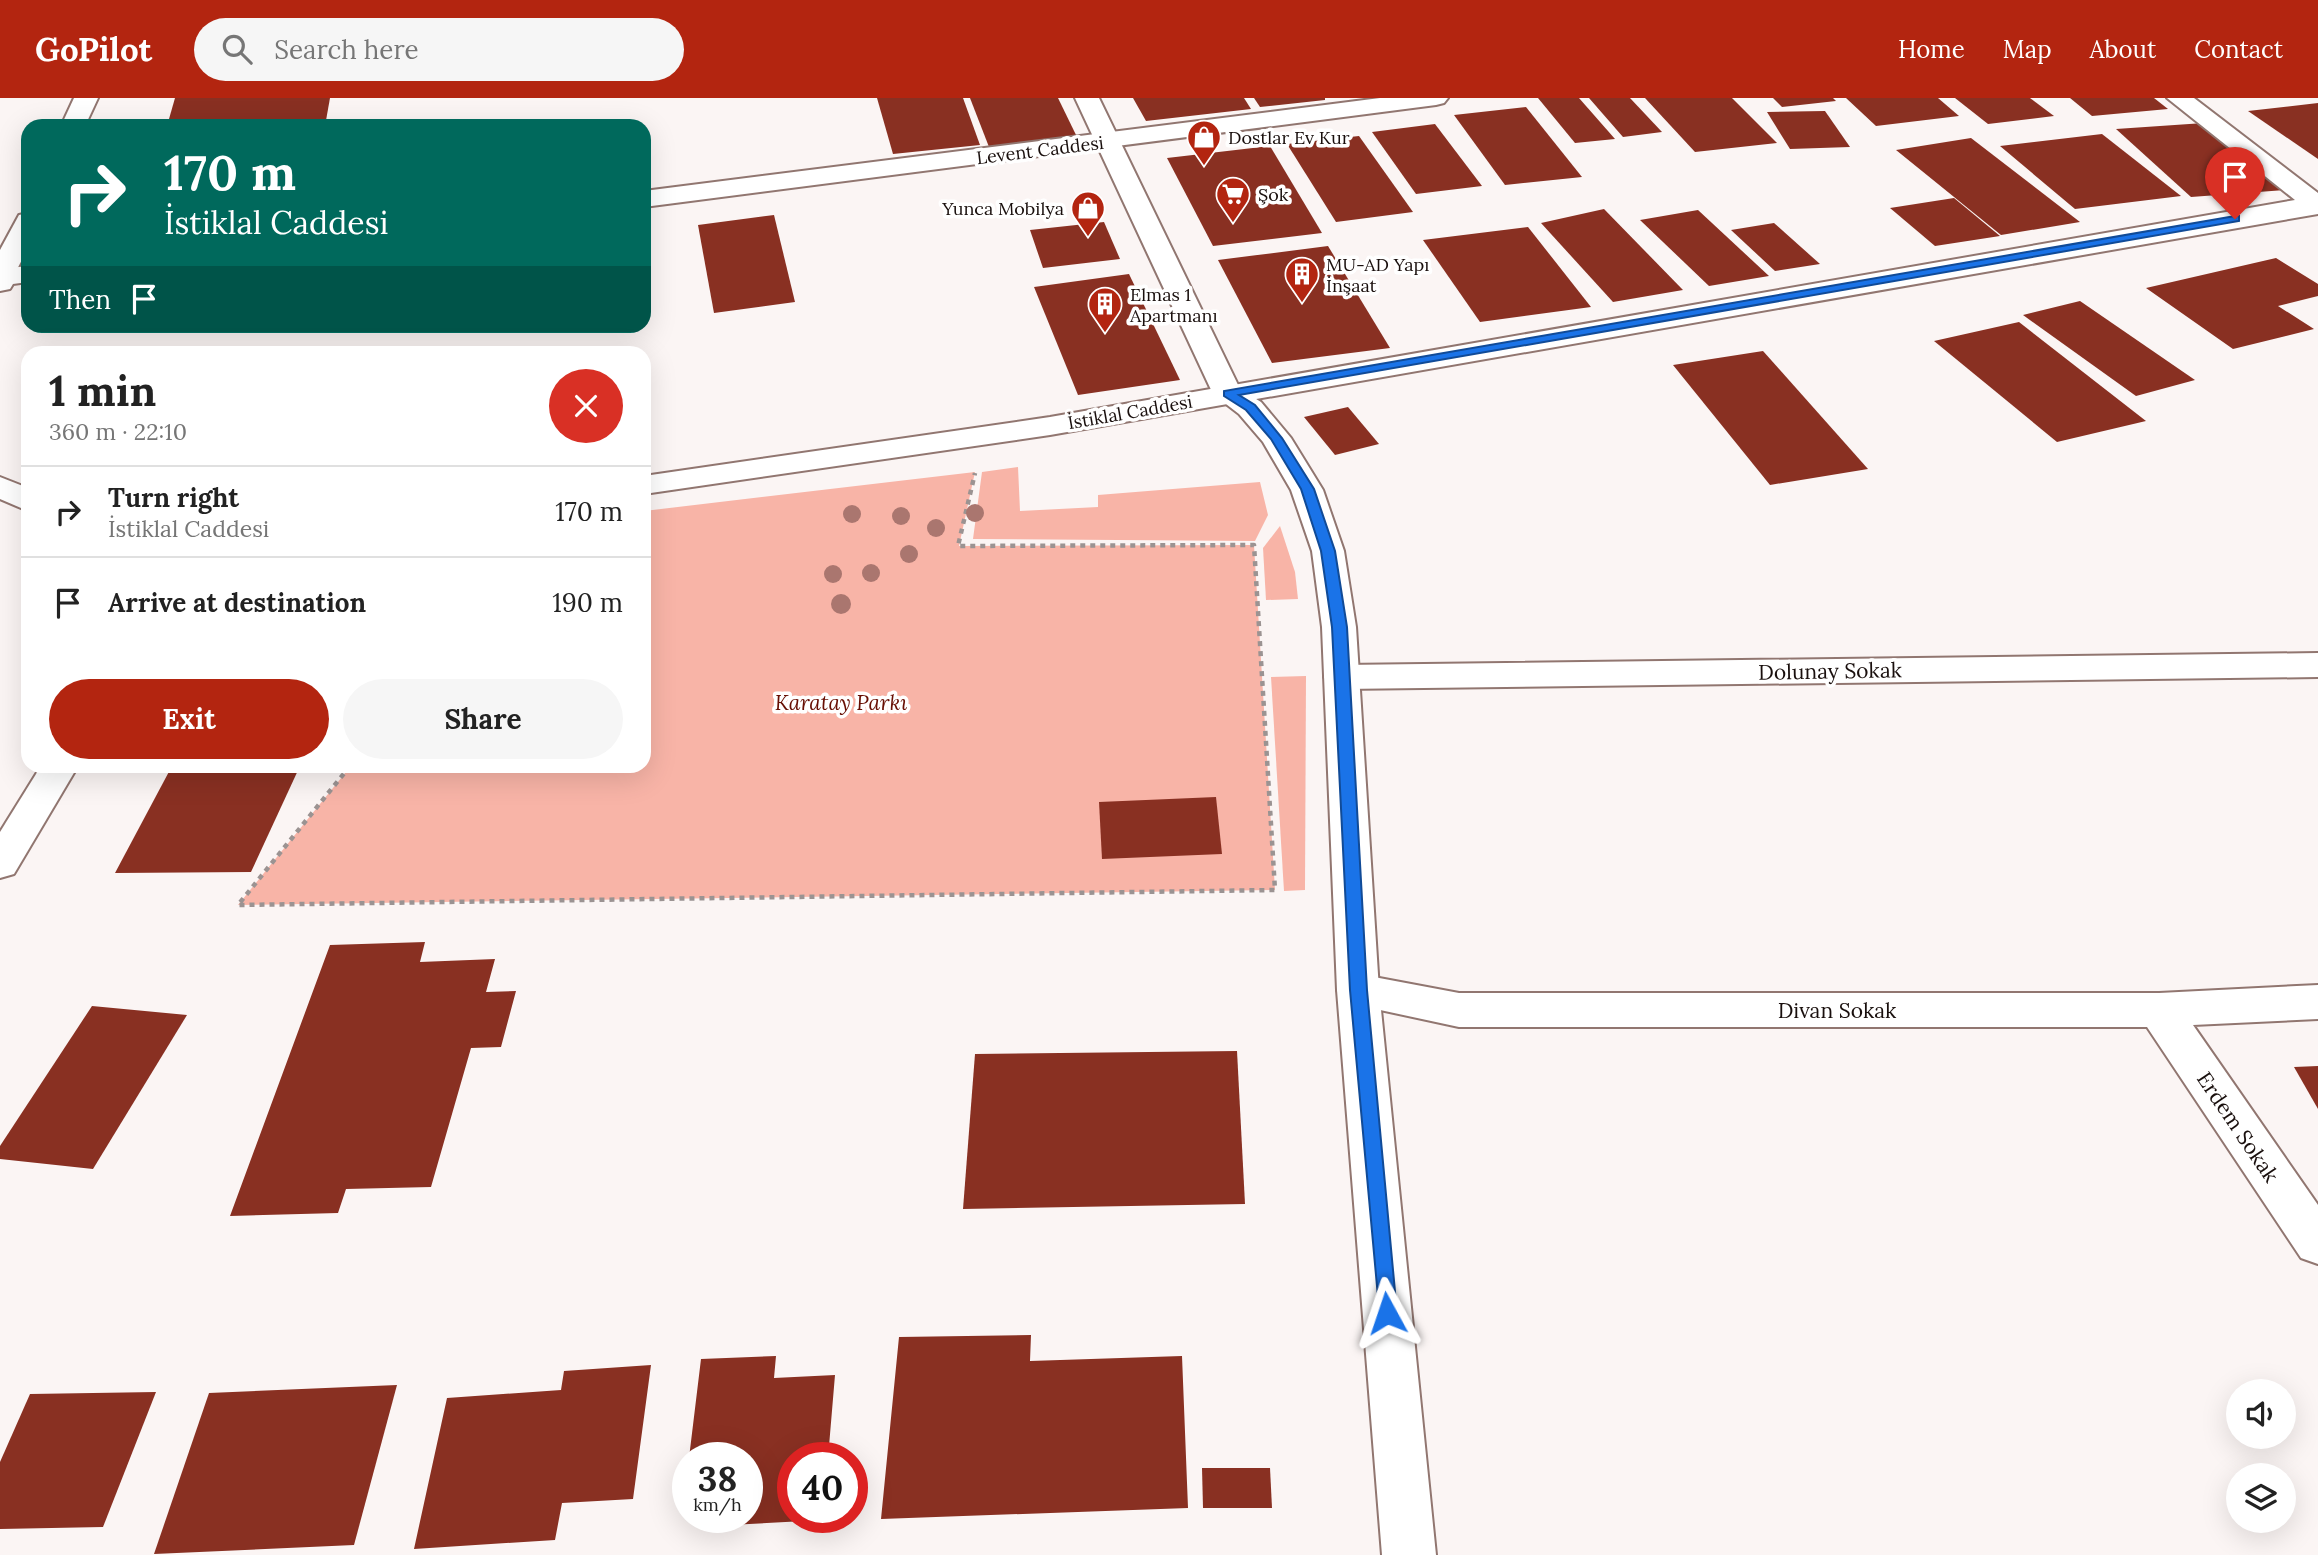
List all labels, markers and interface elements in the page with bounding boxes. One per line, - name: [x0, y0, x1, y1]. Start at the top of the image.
- search box: [194, 18, 684, 81]
- text: GoPilot: [35, 28, 152, 70]
- icon: search: [218, 30, 256, 68]
- text: Search here: [274, 33, 419, 66]
- text: Home: [1898, 34, 1965, 65]
- text: Map: [2003, 34, 2052, 65]
- text: About: [2090, 34, 2156, 65]
- text: Contact: [2194, 34, 2283, 65]
- shop icon: Dostlar Ev Kur: [1185, 118, 1223, 167]
- place label: Dostlar Ev Kur: [1228, 126, 1350, 149]
- street label: Levent Caddesi: [975, 131, 1105, 169]
- text: 170 m: [164, 141, 296, 203]
- icon: right: [49, 147, 140, 238]
- pin: [2205, 147, 2265, 219]
- icon: arrive: [2216, 158, 2254, 196]
- supermarket icon: Şok: [1214, 175, 1252, 224]
- place label: Şok: [1258, 183, 1289, 206]
- shop icon: Yunca Mobilya: [1069, 189, 1107, 238]
- place label: Yunca Mobilya: [941, 197, 1064, 220]
- text: İstiklal Caddesi: [164, 202, 388, 243]
- place label: MU-AD Yapı İnşaat: [1326, 253, 1429, 297]
- building icon: MU-AD Yapı İnşaat: [1283, 255, 1321, 304]
- icon: arrive: [125, 280, 163, 318]
- text: Then: [49, 283, 111, 316]
- place label: Elmas 1 Apartmanı: [1129, 283, 1218, 327]
- building icon: Elmas 1 Apartmanı: [1086, 285, 1124, 334]
- text: 1 min: [49, 364, 156, 418]
- button: close: [549, 369, 623, 443]
- street label: İstiklal Caddesi: [1066, 390, 1194, 434]
- text: 360 m · 22:10: [49, 417, 187, 446]
- text: Turn right: [108, 481, 239, 514]
- icon: right: [49, 493, 87, 531]
- text: 170 m: [555, 495, 623, 528]
- text: İstiklal Caddesi: [108, 514, 269, 543]
- icon: arrive: [49, 584, 87, 622]
- text: Arrive at destination: [108, 586, 366, 619]
- text: 190 m: [552, 586, 623, 619]
- street label: Dolunay Sokak: [1758, 656, 1903, 686]
- button: Exit: [49, 679, 329, 759]
- button: Share: [343, 679, 623, 759]
- park label: Karatay Parkı: [775, 689, 907, 716]
- street label: Divan Sokak: [1778, 997, 1897, 1024]
- street label: Erdem Sokak: [2191, 1066, 2285, 1188]
- position arrow: [1350, 1276, 1424, 1350]
- map controls: [2226, 1379, 2296, 1533]
- button: sound: [2226, 1379, 2296, 1449]
- speed limit sign: 40: [777, 1442, 868, 1533]
- text: 38: [698, 1456, 737, 1501]
- button: layers: [2226, 1463, 2296, 1533]
- text: km/h: [693, 1493, 742, 1516]

